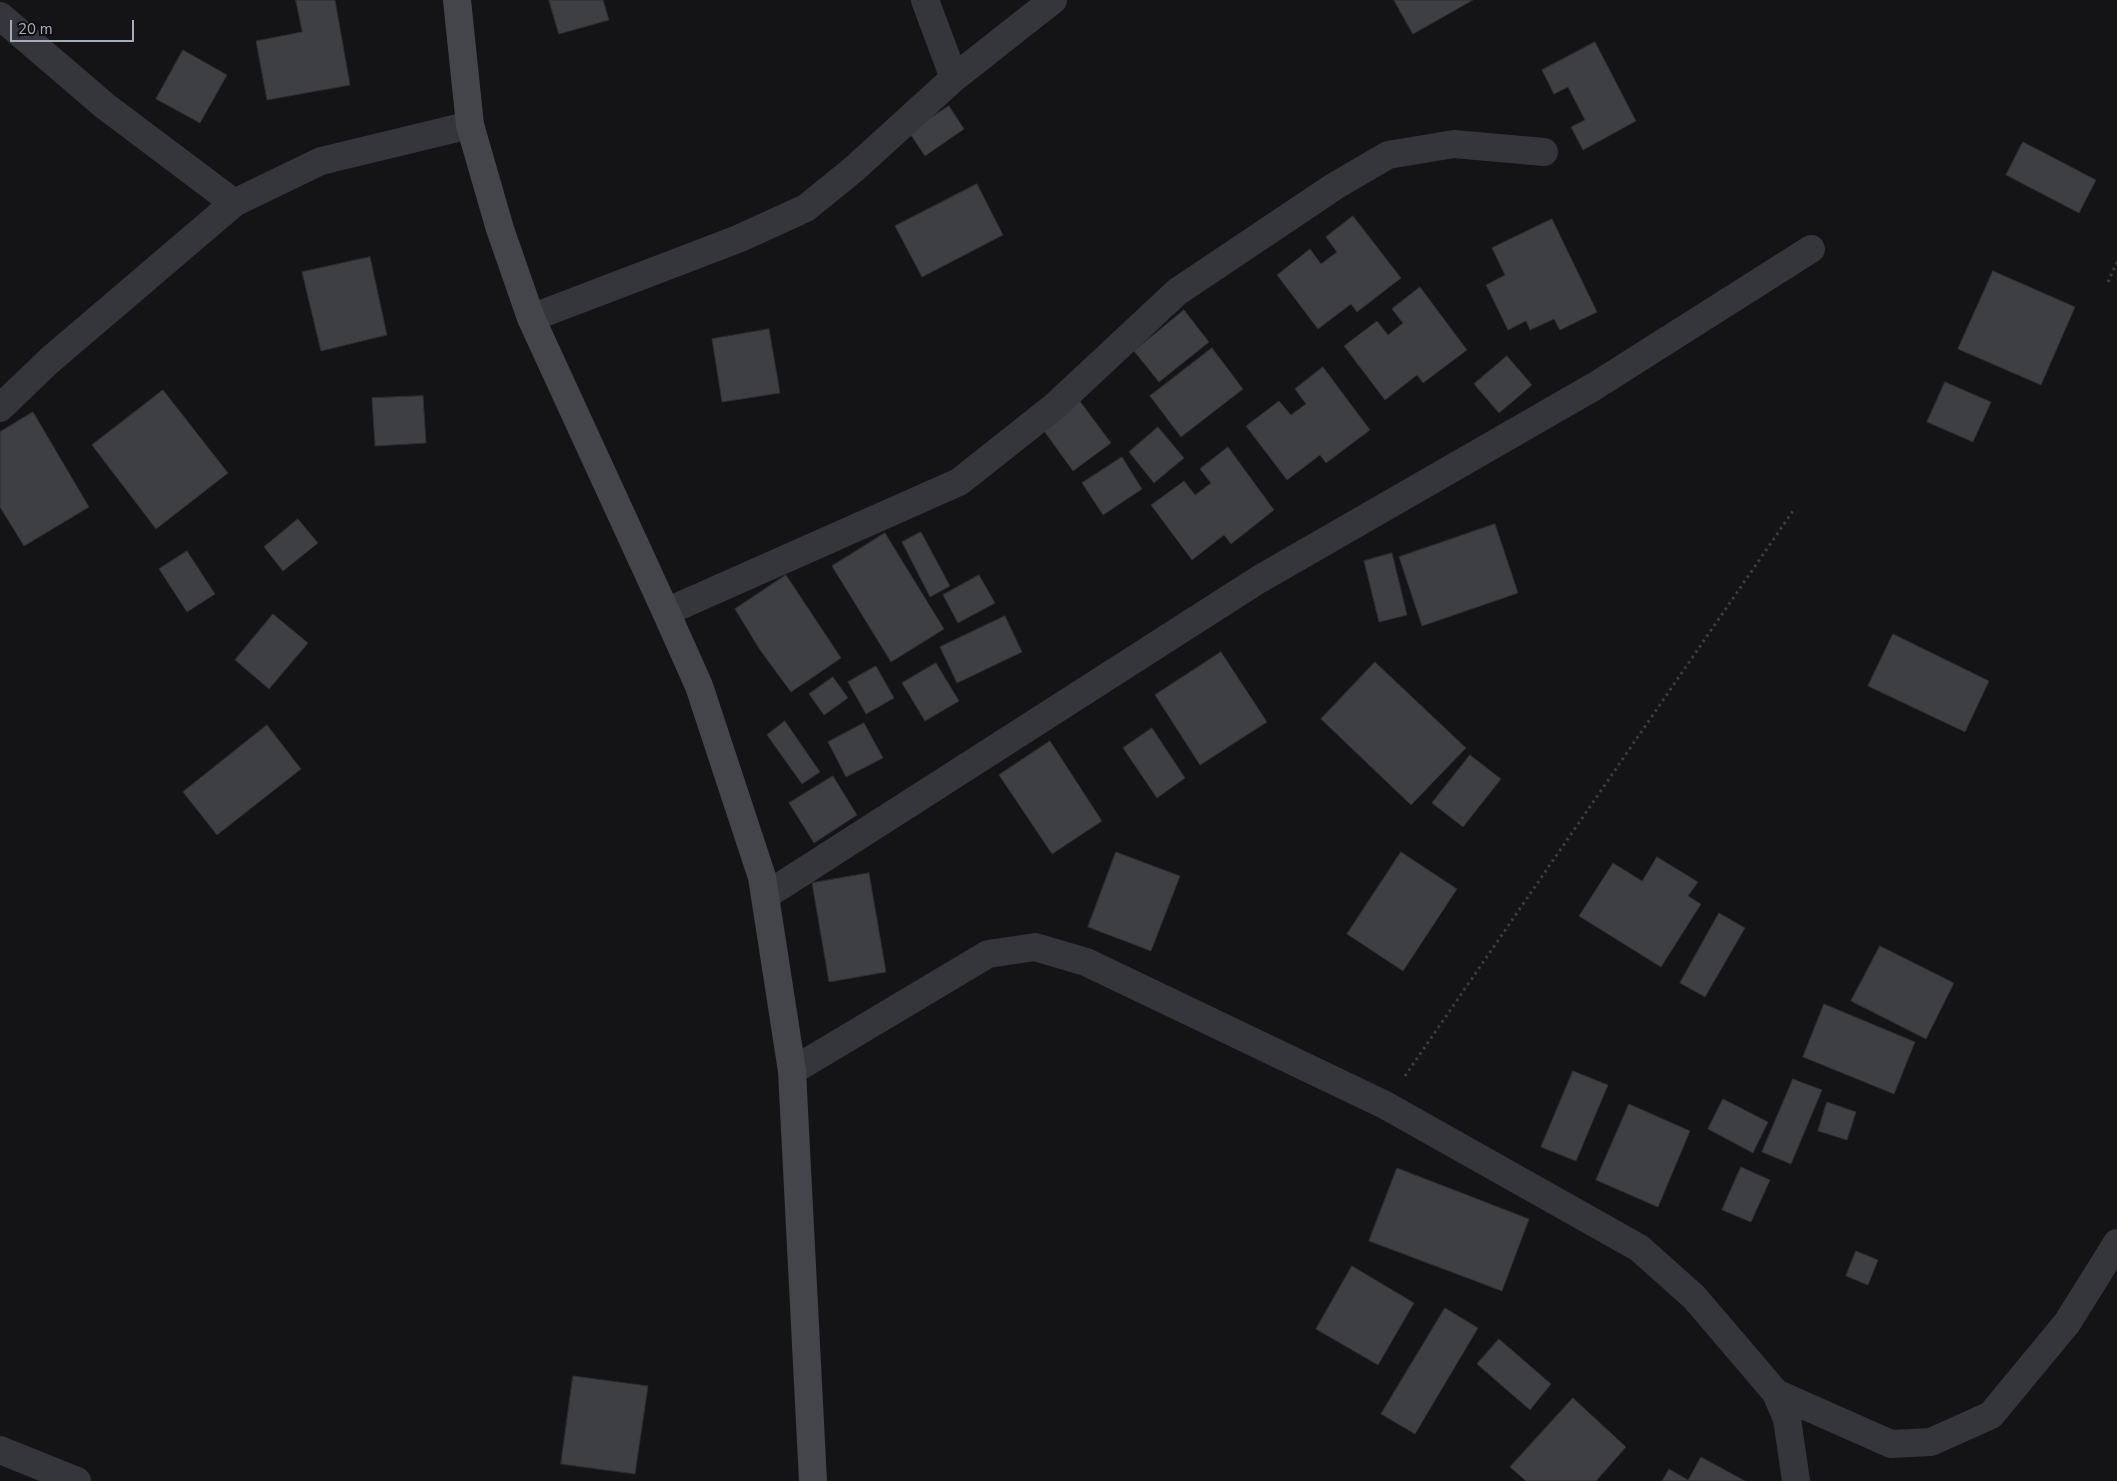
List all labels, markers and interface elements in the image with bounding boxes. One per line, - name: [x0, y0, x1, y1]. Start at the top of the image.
- scale bar: [12, 10, 136, 42]
- text: 20 m: [18, 19, 53, 39]

